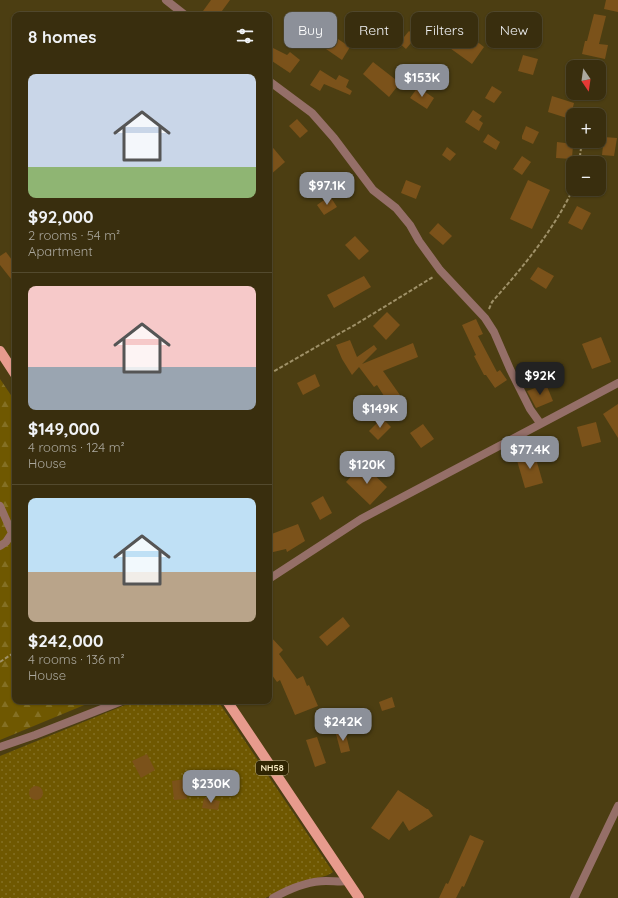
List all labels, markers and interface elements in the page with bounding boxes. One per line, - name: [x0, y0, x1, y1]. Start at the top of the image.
- chip: Buy: [284, 12, 337, 48]
- chip: Rent: [345, 12, 403, 48]
- chip: Filters: [411, 12, 478, 48]
- chip: New: [486, 12, 542, 48]
- icon: filters: [234, 25, 256, 47]
- text: 8 homes: [28, 26, 97, 47]
- north arrow: [566, 60, 606, 100]
- map controls: [566, 60, 606, 196]
- pin: $153K: [394, 64, 450, 98]
- text: $153K: [404, 69, 440, 85]
- icon: home: [106, 100, 178, 172]
- button: +: [566, 108, 606, 148]
- button: −: [566, 156, 606, 196]
- pin: $97.1K: [294, 172, 360, 206]
- text: $97.1K: [308, 177, 346, 193]
- text: $92,000: [28, 206, 93, 227]
- text: 2 rooms · 54 m²: [28, 227, 120, 243]
- text: Apartment: [28, 243, 93, 259]
- icon: home: [106, 312, 178, 384]
- pin: $92K: [516, 362, 564, 396]
- text: $92K: [524, 367, 556, 383]
- pin: $149K: [352, 395, 408, 429]
- text: $149K: [362, 400, 398, 416]
- text: $149,000: [28, 418, 100, 439]
- pin: $77.4K: [497, 436, 563, 470]
- text: 4 rooms · 124 m²: [28, 439, 125, 455]
- text: $77.4K: [510, 441, 550, 457]
- pin: $120K: [339, 451, 395, 485]
- text: House: [28, 455, 66, 471]
- text: $120K: [349, 456, 385, 472]
- icon: home: [106, 524, 178, 596]
- text: $242,000: [28, 630, 103, 651]
- text: 4 rooms · 136 m²: [28, 651, 125, 667]
- text: House: [28, 667, 66, 683]
- pin: $242K: [315, 708, 371, 742]
- text: $242K: [324, 713, 362, 729]
- road number: NH58: [256, 761, 288, 775]
- pin: $230K: [183, 770, 239, 804]
- text: $230K: [192, 775, 230, 791]

